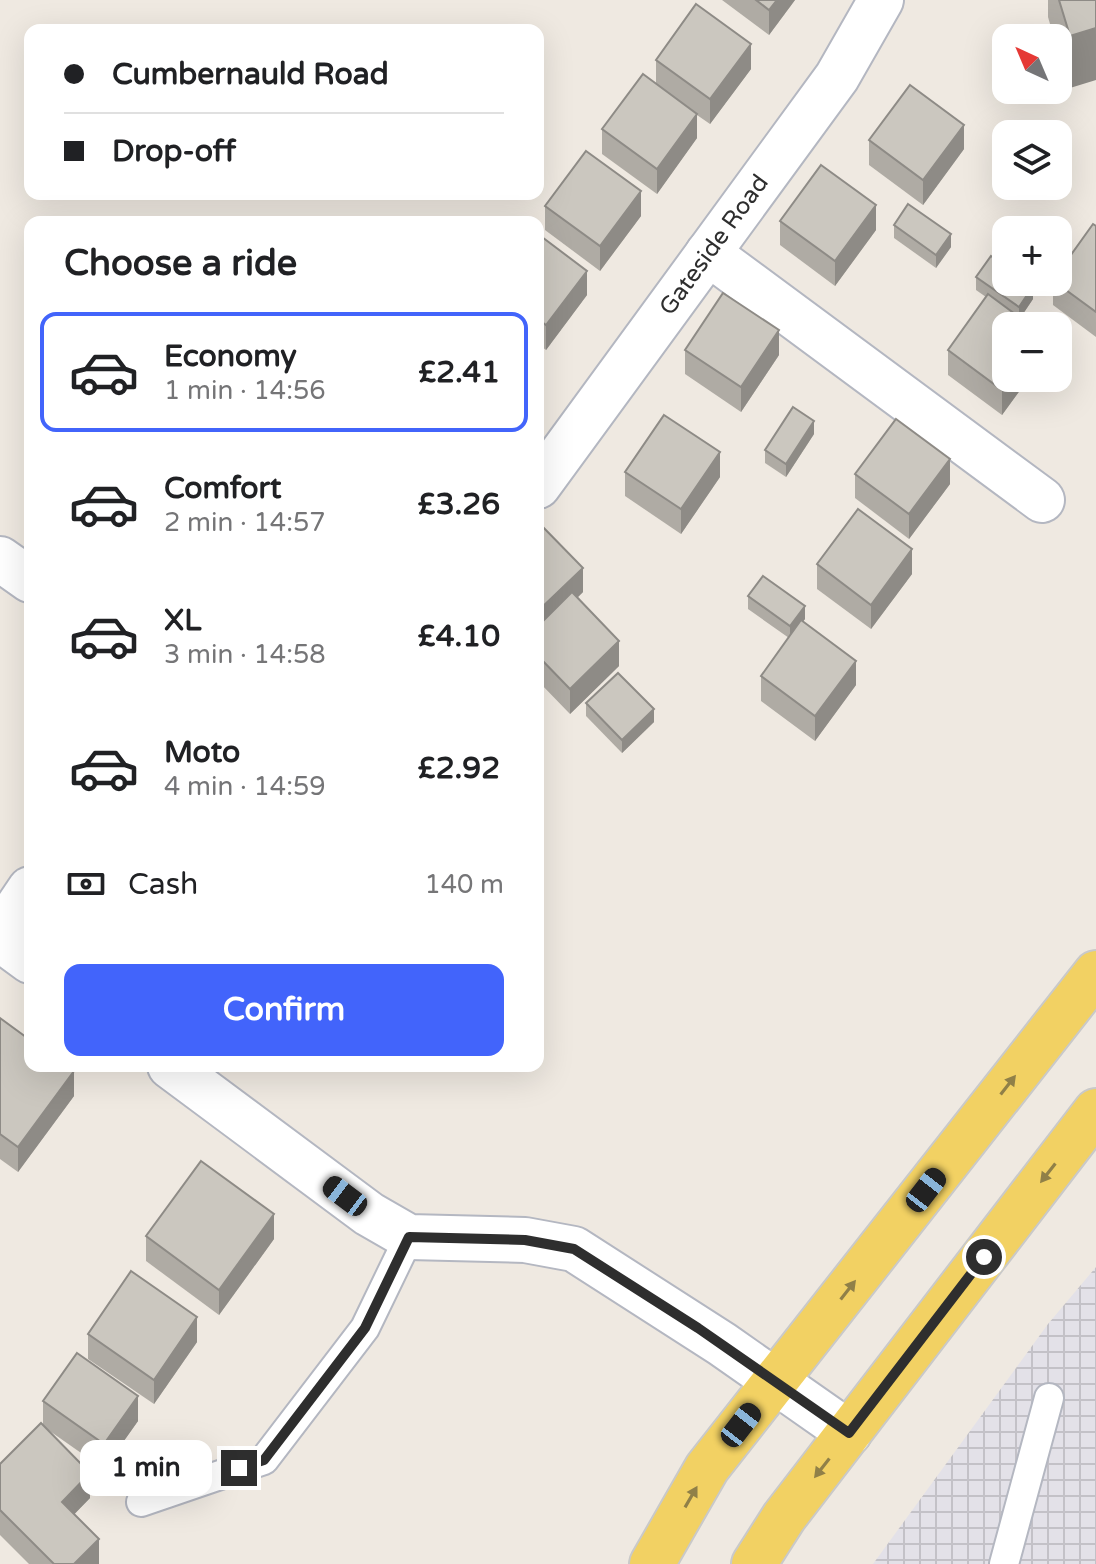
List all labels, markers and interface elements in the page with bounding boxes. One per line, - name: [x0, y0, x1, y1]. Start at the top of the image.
- north arrow: [992, 24, 1072, 104]
- map controls: [992, 24, 1072, 392]
- text: Cumbernauld Road: [112, 56, 389, 93]
- button: layers: [992, 120, 1072, 200]
- text: Drop-off: [112, 133, 236, 170]
- street label: Gateside Road: [653, 169, 775, 321]
- button: +: [992, 216, 1072, 296]
- text: Choose a ride: [64, 242, 297, 285]
- button: −: [992, 312, 1072, 392]
- icon: car: [68, 336, 140, 408]
- text: Economy: [164, 338, 297, 375]
- text: £2.41: [418, 354, 500, 391]
- text: 1 min · 14:56: [164, 375, 326, 406]
- icon: car: [68, 468, 140, 540]
- text: Comfort: [164, 470, 282, 507]
- text: £3.26: [418, 486, 500, 523]
- text: 2 min · 14:57: [164, 507, 326, 538]
- icon: car: [68, 600, 140, 672]
- text: XL: [164, 602, 201, 639]
- text: £4.10: [418, 618, 500, 655]
- text: 3 min · 14:58: [164, 639, 326, 670]
- icon: car: [68, 732, 140, 804]
- text: Moto: [164, 734, 240, 771]
- text: £2.92: [418, 750, 500, 787]
- text: 4 min · 14:59: [164, 771, 326, 802]
- icon: cash: [64, 862, 108, 906]
- text: Cash: [128, 866, 198, 903]
- text: 140 m: [424, 869, 504, 900]
- button: Confirm: [64, 964, 504, 1056]
- one-way arrow: [1000, 1075, 1016, 1095]
- one-way arrow: [1041, 1163, 1057, 1183]
- car: [902, 1164, 950, 1216]
- car: [319, 1172, 371, 1220]
- route start: [966, 1239, 1002, 1275]
- one-way arrow: [839, 1279, 856, 1300]
- car: [717, 1399, 765, 1451]
- callout: 1 min: [79, 1440, 211, 1496]
- route end: [221, 1450, 257, 1486]
- text: 1 min: [111, 1452, 181, 1483]
- one-way arrow: [814, 1458, 830, 1478]
- one-way arrow: [684, 1485, 698, 1508]

